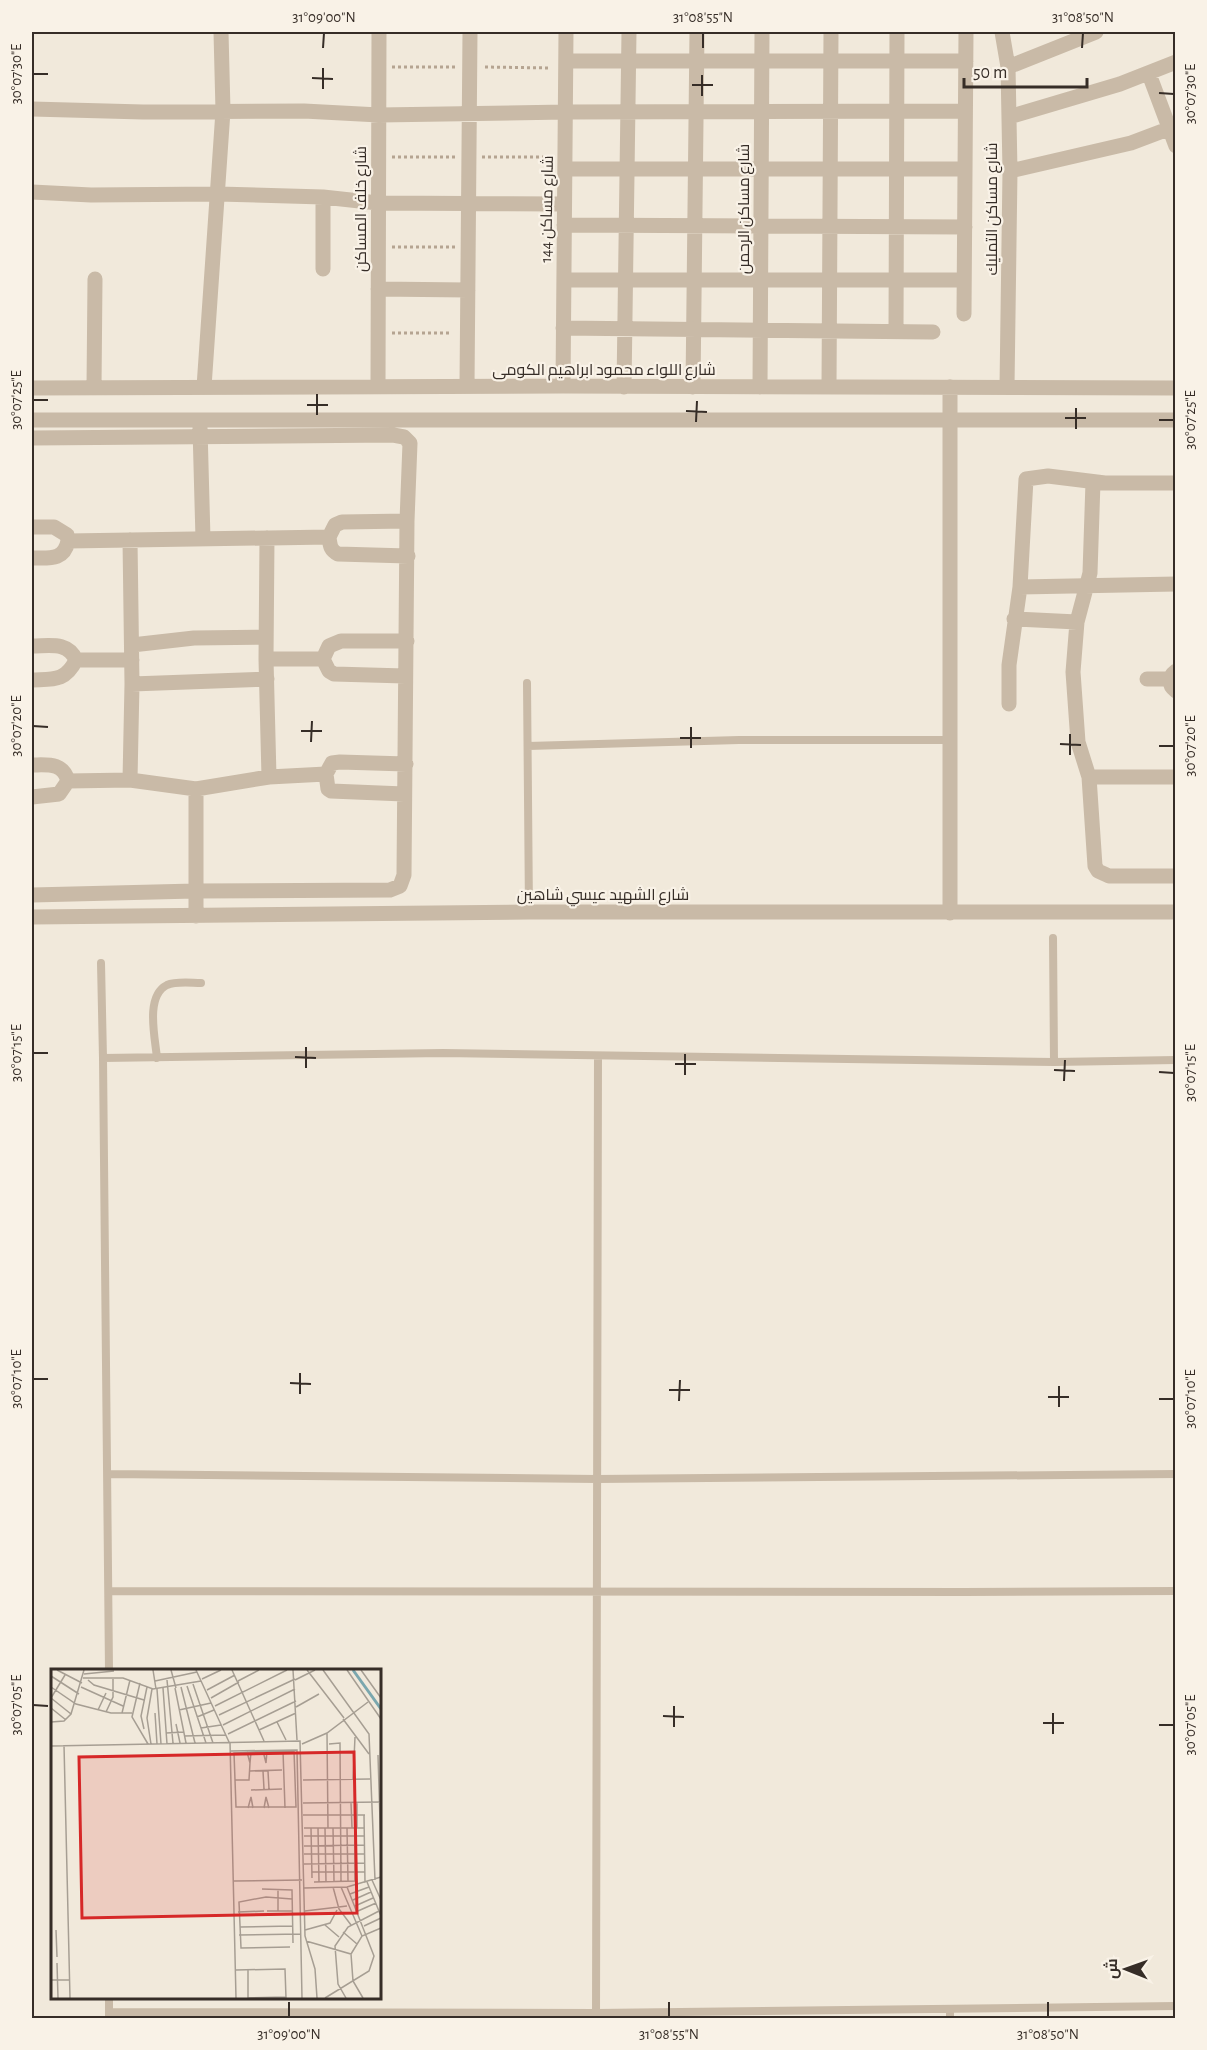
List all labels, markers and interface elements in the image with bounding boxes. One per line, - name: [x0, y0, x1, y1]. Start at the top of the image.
- text: 31°09'00"N: [292, 10, 356, 25]
- text: 31°08'55"N: [673, 10, 733, 25]
- text: 31°08'50"N: [1052, 10, 1114, 25]
- text: 30°07'30"E: [9, 44, 24, 104]
- scale bar: [964, 51, 1087, 89]
- text: 50 m: [973, 64, 1007, 82]
- text: 30°07'30"E: [1183, 64, 1198, 124]
- street label: شارع مساكن التمليك: [983, 142, 1003, 276]
- street label: شارع مساكن الرحمن: [735, 144, 755, 274]
- street label: شارع خلف المساكن: [352, 146, 372, 272]
- street label: شارع مساكن 144: [537, 155, 559, 263]
- street label: شارع اللواء محمود ابراهيم الكومى: [492, 361, 716, 381]
- text: 30°07'25"E: [9, 370, 24, 430]
- text: 30°07'25"E: [1183, 390, 1198, 450]
- text: 30°07'20"E: [9, 695, 24, 757]
- text: 30°07'20"E: [1183, 715, 1198, 777]
- street label: شارع الشهيد عيسي شاهين: [517, 886, 689, 907]
- text: 30°07'15"E: [9, 1024, 24, 1082]
- text: 30°07'15"E: [1183, 1044, 1198, 1102]
- text: 30°07'10"E: [9, 1349, 24, 1409]
- text: 30°07'10"E: [1183, 1369, 1198, 1429]
- inset map: [51, 1669, 381, 1999]
- text: 30°07'05"E: [9, 1675, 24, 1735]
- text: 30°07'05"E: [1183, 1695, 1198, 1755]
- north arrow: [1096, 1939, 1156, 1999]
- text: ش: [1103, 1958, 1121, 1979]
- text: 31°09'00"N: [257, 2027, 321, 2042]
- text: 31°08'55"N: [639, 2027, 699, 2042]
- text: 31°08'50"N: [1017, 2027, 1079, 2042]

